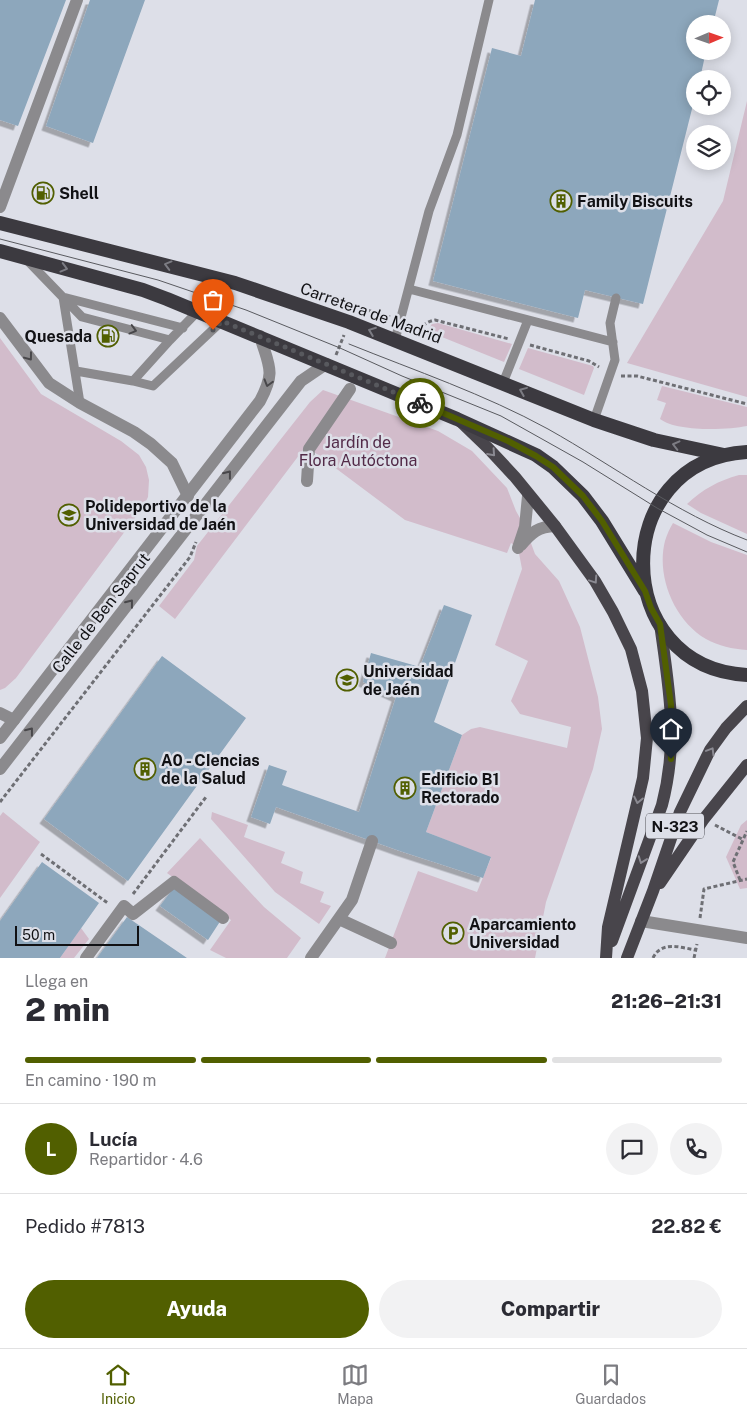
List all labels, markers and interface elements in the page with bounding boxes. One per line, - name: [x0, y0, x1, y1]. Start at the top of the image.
- north arrow: [686, 15, 731, 60]
- map controls: [686, 15, 731, 170]
- button: locate: [686, 70, 731, 115]
- button: layers: [686, 125, 731, 170]
- fuel station icon: Shell: [31, 181, 55, 205]
- place label: Shell: [59, 184, 99, 203]
- building icon: Family Biscuits: [549, 189, 573, 213]
- place label: Family Biscuits: [577, 192, 693, 211]
- one-way arrow: [164, 261, 172, 271]
- one-way arrow: [60, 262, 68, 273]
- pin: [192, 279, 234, 330]
- street label: Carretera de Madrid: [298, 279, 444, 347]
- icon: bag: [199, 286, 227, 314]
- fuel station icon: Quesada: [96, 324, 120, 348]
- one-way arrow: [129, 324, 138, 335]
- place label: Quesada: [25, 327, 92, 346]
- one-way arrow: [369, 327, 377, 337]
- one-way arrow: [23, 351, 32, 361]
- one-way arrow: [263, 378, 273, 387]
- courier: [395, 378, 445, 428]
- one-way arrow: [519, 387, 528, 397]
- icon: bike: [406, 389, 434, 417]
- park label: Jardín de Flora Autóctona: [299, 433, 417, 470]
- one-way arrow: [672, 440, 681, 451]
- one-way arrow: [486, 447, 495, 456]
- one-way arrow: [223, 470, 232, 479]
- place label: Polideportivo de la Universidad de Jaén: [85, 497, 236, 534]
- school or university icon: Polideportivo de la Universidad de Jaén: [57, 503, 81, 527]
- street label: Calle de Ben Saprut: [48, 549, 154, 677]
- one-way arrow: [587, 574, 597, 583]
- one-way arrow: [124, 600, 132, 609]
- place label: Universidad de Jaén: [363, 662, 453, 699]
- school or university icon: Universidad de Jaén: [335, 668, 359, 692]
- pin: [650, 708, 692, 759]
- icon: home: [657, 715, 685, 743]
- one-way arrow: [24, 727, 33, 737]
- one-way arrow: [704, 747, 714, 756]
- place label: A0 - CIencias de la Salud: [161, 751, 260, 788]
- building icon: A0 - CIencias de la Salud: [133, 757, 157, 781]
- place label: Edificio B1 Rectorado: [421, 770, 500, 807]
- building icon: Edificio B1 Rectorado: [393, 776, 417, 800]
- one-way arrow: [633, 796, 644, 805]
- road number: N-323: [646, 814, 704, 838]
- one-way arrow: [638, 855, 648, 864]
- place label: Aparcamiento Universidad: [469, 915, 576, 952]
- parking icon: Aparcamiento Universidad: [441, 921, 465, 945]
- scale bar: [15, 923, 139, 946]
- text: 50 m: [22, 927, 55, 943]
- text: Llega en: [25, 972, 88, 991]
- text: 21:26–21:31: [611, 990, 722, 1012]
- text: 2 min: [25, 991, 110, 1028]
- text: En camino · 190 m: [25, 1071, 156, 1090]
- button: chat: [606, 1123, 658, 1175]
- button: phone: [670, 1123, 722, 1175]
- text: Lucía: [89, 1128, 138, 1150]
- text: L: [46, 1138, 56, 1160]
- text: Repartidor · 4.6: [89, 1150, 203, 1169]
- text: Pedido #7813: [25, 1215, 145, 1237]
- text: 22.82 €: [651, 1215, 722, 1237]
- button: Ayuda: [25, 1280, 369, 1338]
- button: Compartir: [379, 1280, 722, 1338]
- tab: Inicio: [101, 1361, 135, 1407]
- tab: Mapa: [337, 1361, 373, 1407]
- tab: Guardados: [575, 1361, 646, 1407]

